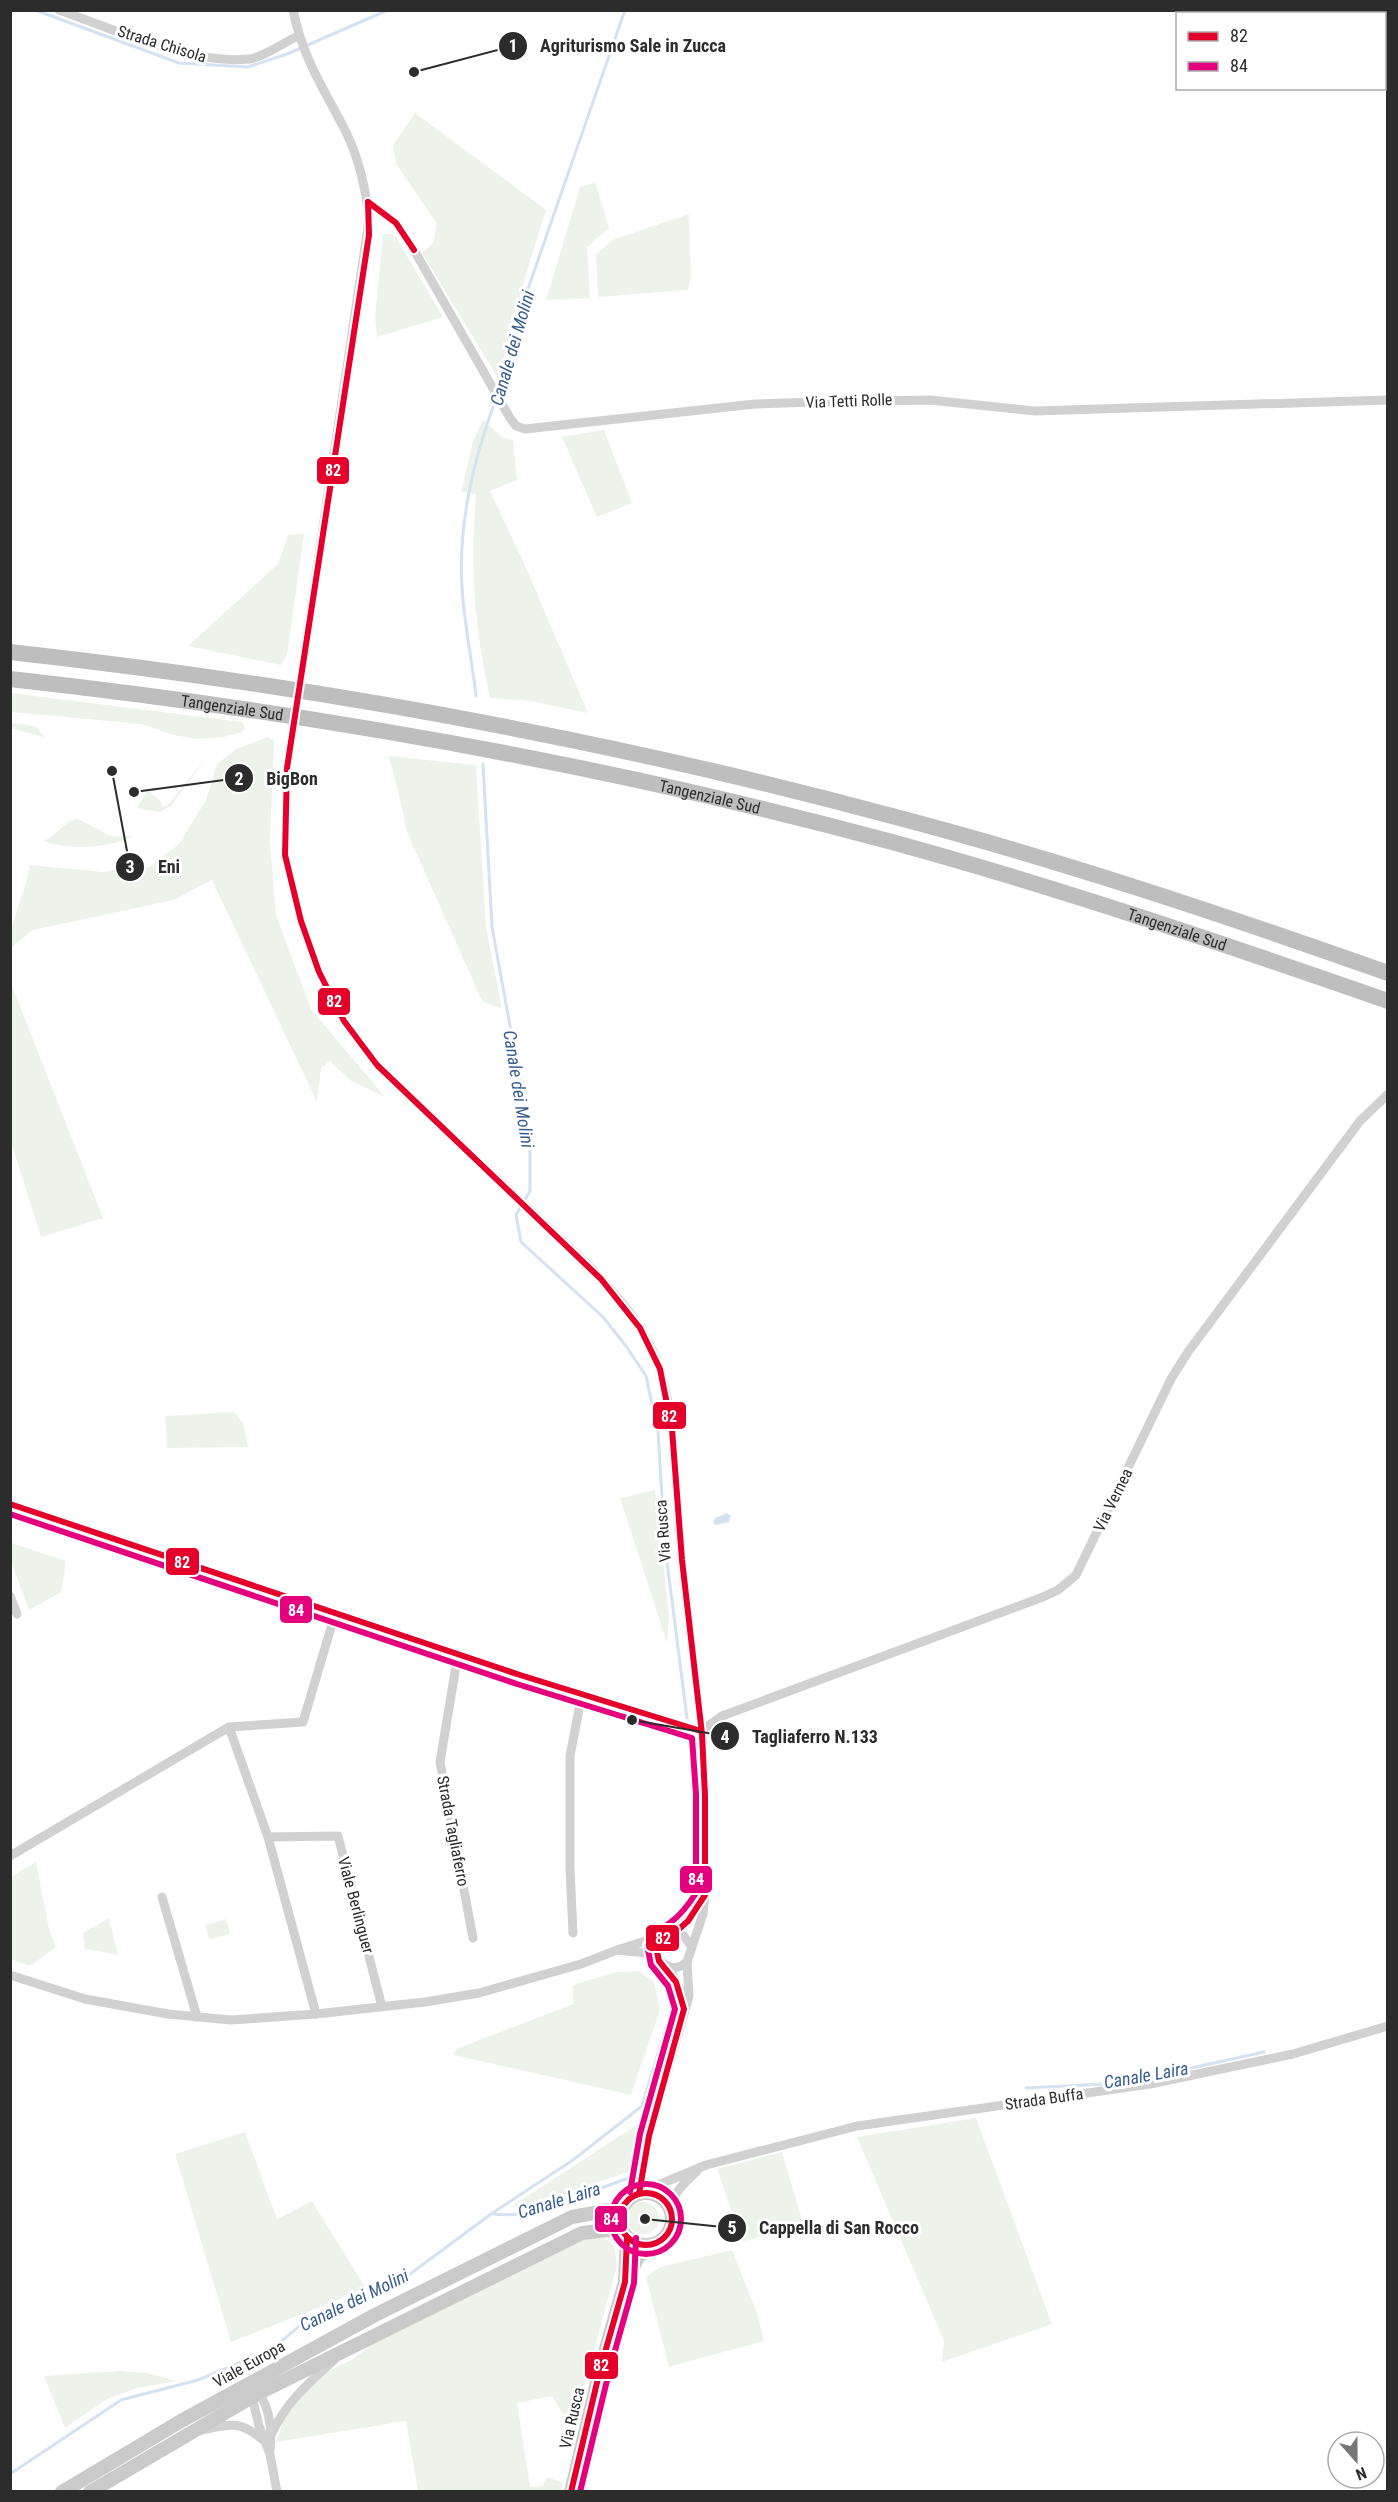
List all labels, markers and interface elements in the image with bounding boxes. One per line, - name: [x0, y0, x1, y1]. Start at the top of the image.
- legend: [1176, 12, 1386, 90]
- street label: Strada Chisola: [115, 22, 209, 66]
- text: 82: [1230, 25, 1248, 46]
- callout: Agriturismo Sale in Zucca: [498, 28, 738, 64]
- text: 1: [508, 35, 518, 56]
- text: Agriturismo Sale in Zucca: [540, 35, 726, 56]
- text: 84: [1230, 55, 1248, 76]
- water label: Canale dei Molini: [486, 287, 539, 408]
- street label: Via Tetti Rolle: [805, 390, 893, 412]
- line badge: 82: [316, 456, 350, 485]
- text: 82: [325, 461, 341, 480]
- street label: Tangenziale Sud: [180, 691, 285, 724]
- callout: BigBon: [224, 760, 329, 796]
- text: 2: [234, 768, 244, 789]
- text: BigBon: [266, 768, 318, 789]
- street label: Tangenziale Sud: [657, 776, 762, 817]
- callout: Eni: [115, 849, 192, 885]
- text: 3: [125, 856, 135, 877]
- text: Eni: [158, 856, 180, 877]
- street label: Tangenziale Sud: [1125, 904, 1229, 954]
- line badge: 82: [317, 987, 351, 1016]
- text: 82: [326, 992, 342, 1011]
- water label: Canale dei Molini: [499, 1029, 539, 1150]
- line badge: 82: [652, 1401, 687, 1430]
- text: 82: [661, 1407, 677, 1426]
- street label: Via Vernea: [1090, 1465, 1136, 1535]
- street label: Via Rusca: [651, 1499, 675, 1563]
- line badge: 82: [165, 1547, 200, 1576]
- text: 82: [174, 1553, 190, 1572]
- line badge: 84: [279, 1595, 313, 1624]
- text: 84: [288, 1601, 304, 1620]
- callout: Tagliaferro N.133: [710, 1718, 890, 1754]
- text: 4: [720, 1726, 730, 1747]
- text: Tagliaferro N.133: [752, 1726, 878, 1747]
- street label: Strada Tagliaferro: [433, 1774, 473, 1888]
- street label: Viale Berlinguer: [334, 1855, 378, 1956]
- line badge: 84: [679, 1865, 713, 1894]
- text: 84: [688, 1870, 704, 1889]
- line badge: 82: [645, 1924, 680, 1952]
- text: 82: [655, 1929, 671, 1948]
- water label: Canale Laira: [1102, 2057, 1190, 2093]
- street label: Strada Buffa: [1004, 2084, 1084, 2114]
- water label: Canale Laira: [515, 2177, 603, 2223]
- line badge: 84: [594, 2205, 628, 2233]
- text: 84: [603, 2210, 619, 2229]
- callout: Cappella di San Rocco: [717, 2210, 931, 2246]
- text: 5: [727, 2217, 737, 2238]
- text: Cappella di San Rocco: [759, 2217, 919, 2238]
- water label: Canale dei Molini: [296, 2264, 413, 2335]
- street label: Viale Europa: [210, 2337, 288, 2391]
- line badge: 82: [584, 2351, 619, 2380]
- text: 82: [593, 2356, 609, 2375]
- street label: Via Rusca: [556, 2385, 588, 2451]
- north arrow: [1326, 2430, 1386, 2490]
- text: N: [1353, 2463, 1369, 2484]

